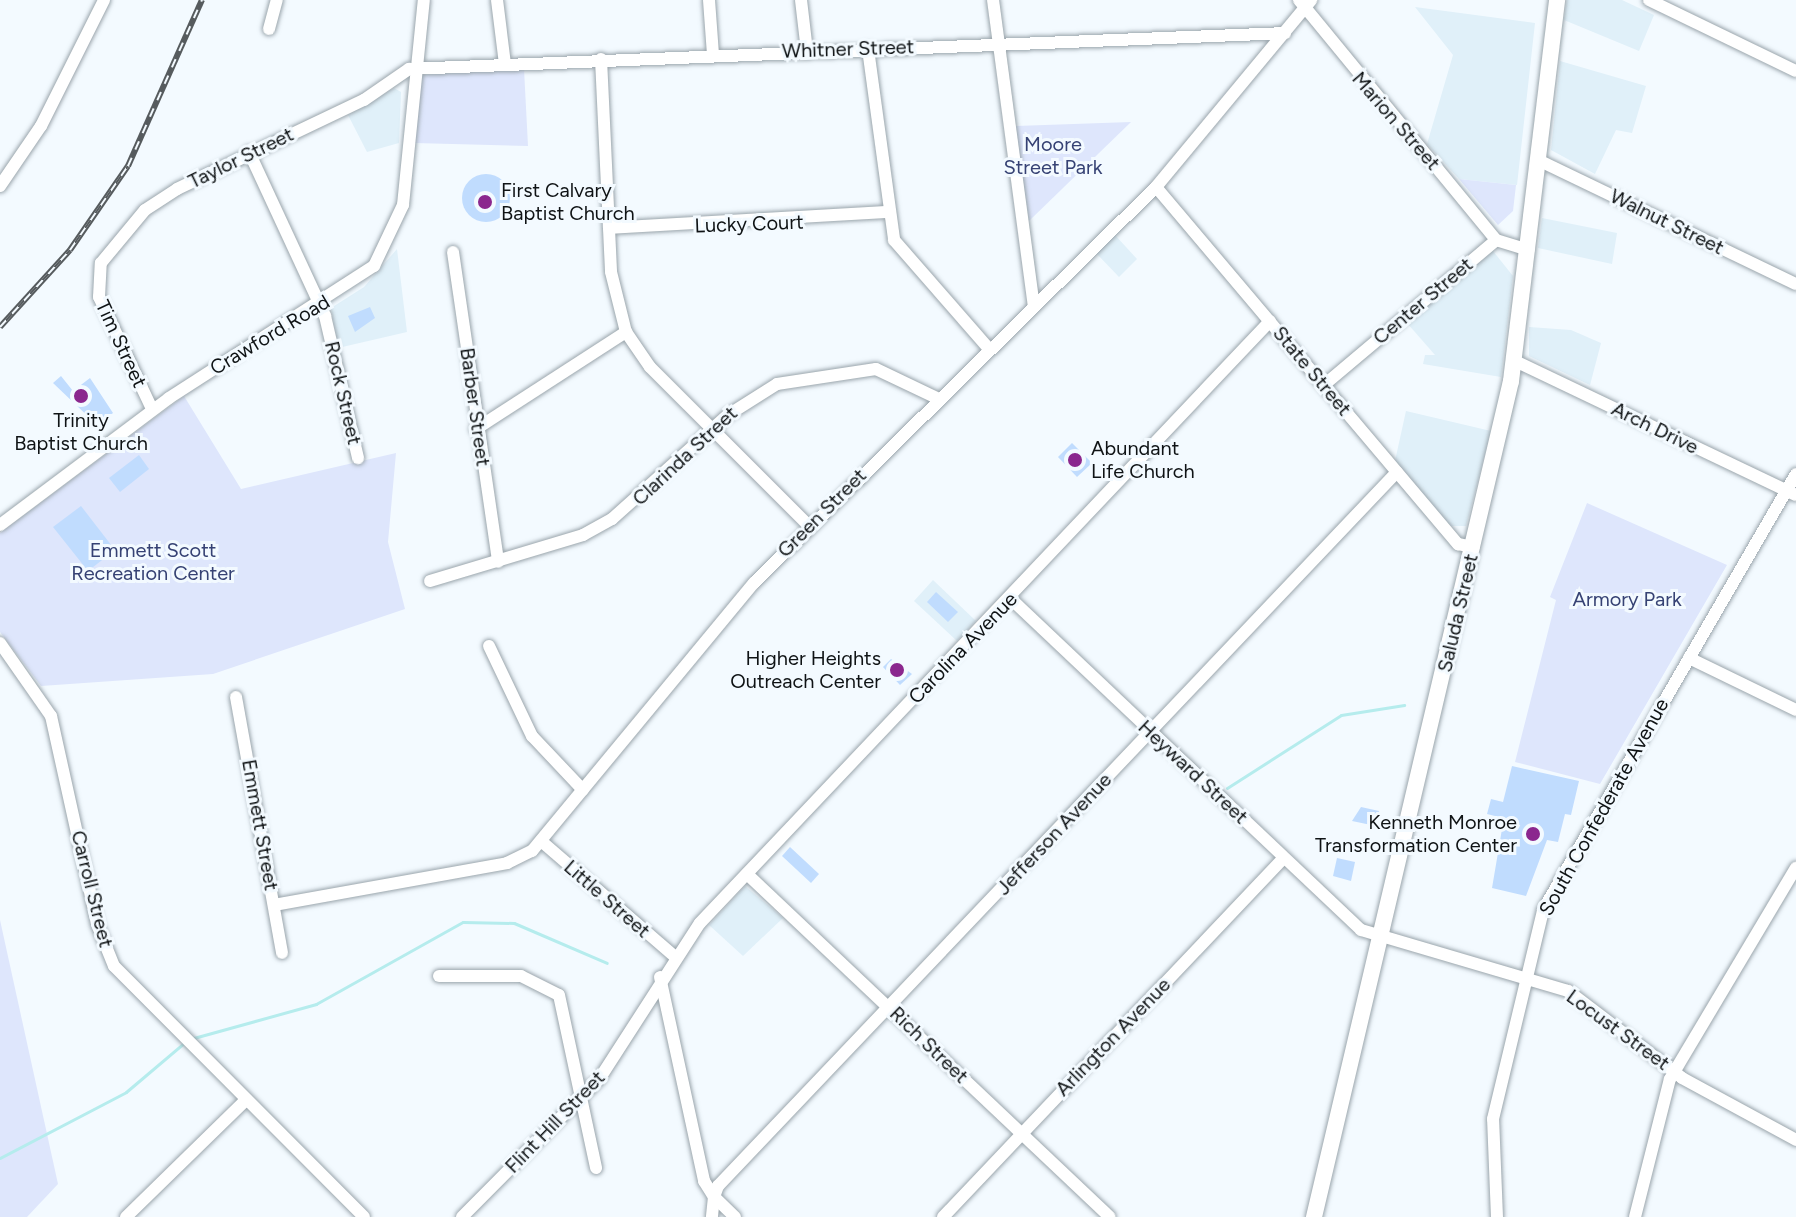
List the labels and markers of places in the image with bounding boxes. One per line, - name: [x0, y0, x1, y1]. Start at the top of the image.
- place label: First Calvary Baptist Church: [501, 178, 635, 225]
- marker: First Calvary Baptist Church: [476, 193, 494, 211]
- marker: Trinity Baptist Church: [72, 387, 90, 405]
- place label: Trinity Baptist Church: [14, 408, 148, 455]
- place label: Abundant Life Church: [1091, 436, 1195, 483]
- marker: Abundant Life Church: [1066, 451, 1084, 469]
- place label: Higher Heights Outreach Center: [730, 646, 881, 693]
- marker: Higher Heights Outreach Center: [888, 661, 906, 679]
- place label: Kenneth Monroe Transformation Center: [1315, 810, 1517, 857]
- marker: Kenneth Monroe Transformation Center: [1524, 825, 1542, 843]

